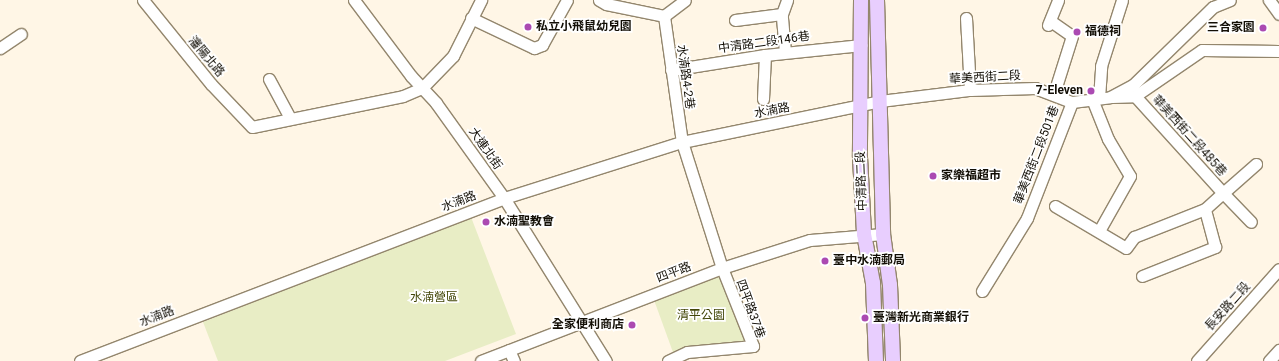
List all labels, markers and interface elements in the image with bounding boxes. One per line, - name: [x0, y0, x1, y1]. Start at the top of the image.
- place label: 私立小飛鼠幼兒園: [536, 20, 632, 34]
- place label: 三合家園: [1207, 21, 1255, 35]
- marker: 私立小飛鼠幼兒園: [523, 22, 533, 32]
- marker: 三合家園: [1258, 23, 1268, 33]
- place label: 福德祠: [1085, 25, 1121, 39]
- marker: 福德祠: [1072, 27, 1082, 37]
- street label: 中清路二段146巷: [717, 29, 811, 57]
- street label: 瀋陽北路: [185, 34, 227, 80]
- street label: 水湳路4-2巷: [673, 44, 697, 110]
- street label: 華美西街二段: [949, 69, 1021, 87]
- place label: 7-Eleven: [1036, 84, 1083, 98]
- marker: 7-Eleven: [1086, 86, 1096, 96]
- street label: 華美西街二段485巷: [1149, 92, 1229, 180]
- street label: 水湳路: [753, 100, 791, 122]
- street label: 華美西街二段501巷: [1012, 104, 1062, 206]
- street label: 大連北街: [465, 125, 505, 173]
- street label: 中清路二段: [854, 151, 870, 211]
- place label: 家樂福超市: [941, 169, 1001, 183]
- marker: 家樂福超市: [928, 171, 938, 181]
- street label: 水湳路: [440, 189, 478, 215]
- place label: 水湳聖教會: [494, 215, 554, 229]
- marker: 水湳聖教會: [481, 217, 491, 227]
- place label: 臺中水湳郵局: [833, 254, 905, 268]
- marker: 臺中水湳郵局: [820, 256, 830, 266]
- street label: 四平路: [655, 260, 693, 286]
- street label: 四平路37巷: [733, 278, 767, 340]
- street label: 長安路二段: [1203, 280, 1253, 334]
- park label: 水湳營區: [410, 291, 458, 305]
- street label: 水湳路: [138, 304, 176, 330]
- park label: 清平公園: [677, 309, 725, 323]
- place label: 臺灣新光商業銀行: [873, 311, 969, 325]
- marker: 臺灣新光商業銀行: [860, 313, 870, 323]
- place label: 全家便利商店: [552, 318, 624, 332]
- marker: 全家便利商店: [627, 320, 637, 330]

